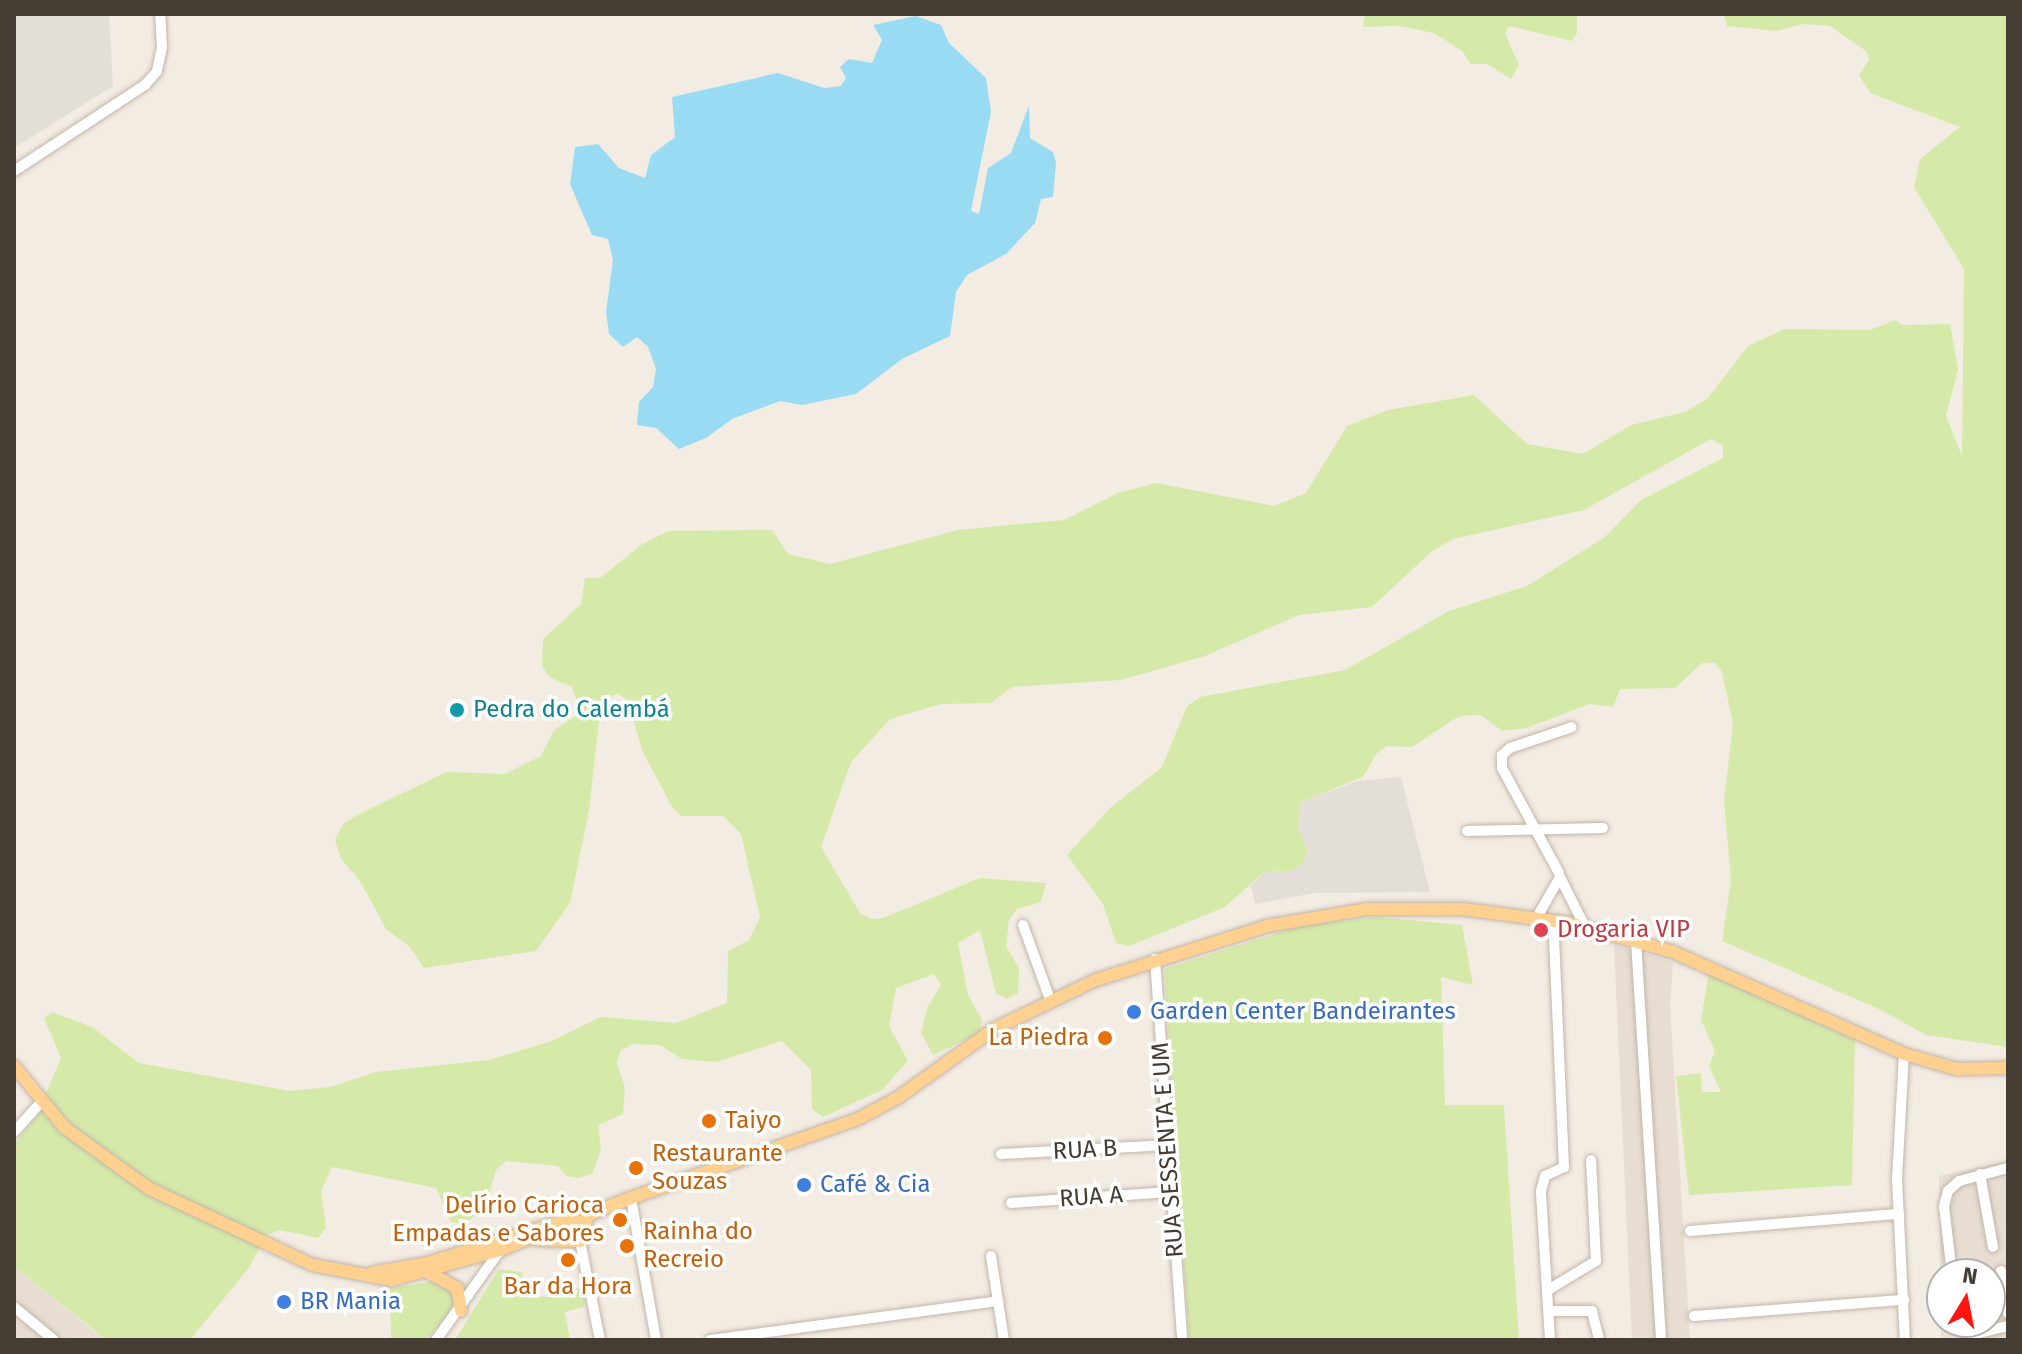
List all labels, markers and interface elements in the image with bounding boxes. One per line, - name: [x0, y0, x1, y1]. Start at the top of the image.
- place label: Pedra do Calembá: [473, 696, 670, 724]
- marker: Pedra do Calembá: [448, 701, 466, 719]
- place label: Drogaria VIP: [1557, 916, 1690, 944]
- marker: Drogaria VIP: [1532, 921, 1550, 939]
- place label: Garden Center Bandeirantes: [1150, 998, 1456, 1026]
- marker: Garden Center Bandeirantes: [1125, 1003, 1143, 1021]
- place label: La Piedra: [988, 1024, 1089, 1052]
- marker: La Piedra: [1096, 1029, 1114, 1047]
- street label: RUA SESSENTA E UM: [1146, 1041, 1190, 1259]
- place label: Taiyo: [725, 1107, 782, 1135]
- marker: Taiyo: [700, 1112, 718, 1130]
- street label: RUA B: [1052, 1134, 1118, 1166]
- place label: Restaurante Souzas: [652, 1140, 783, 1196]
- marker: Restaurante Souzas: [627, 1159, 645, 1177]
- place label: Café & Cia: [820, 1171, 931, 1199]
- marker: Café & Cia: [795, 1176, 813, 1194]
- street label: RUA A: [1058, 1180, 1124, 1214]
- place label: Delírio Carioca Empadas e Sabores: [392, 1192, 604, 1248]
- marker: Delírio Carioca Empadas e Sabores: [611, 1211, 629, 1229]
- place label: Rainha do Recreio: [643, 1218, 753, 1274]
- marker: Rainha do Recreio: [618, 1237, 636, 1255]
- marker: Bar da Hora: [559, 1251, 577, 1269]
- north arrow: [1926, 1258, 2006, 1338]
- text: N: [1960, 1261, 1979, 1290]
- place label: Bar da Hora: [504, 1273, 632, 1301]
- place label: BR Mania: [300, 1288, 401, 1316]
- marker: BR Mania: [275, 1293, 293, 1311]

